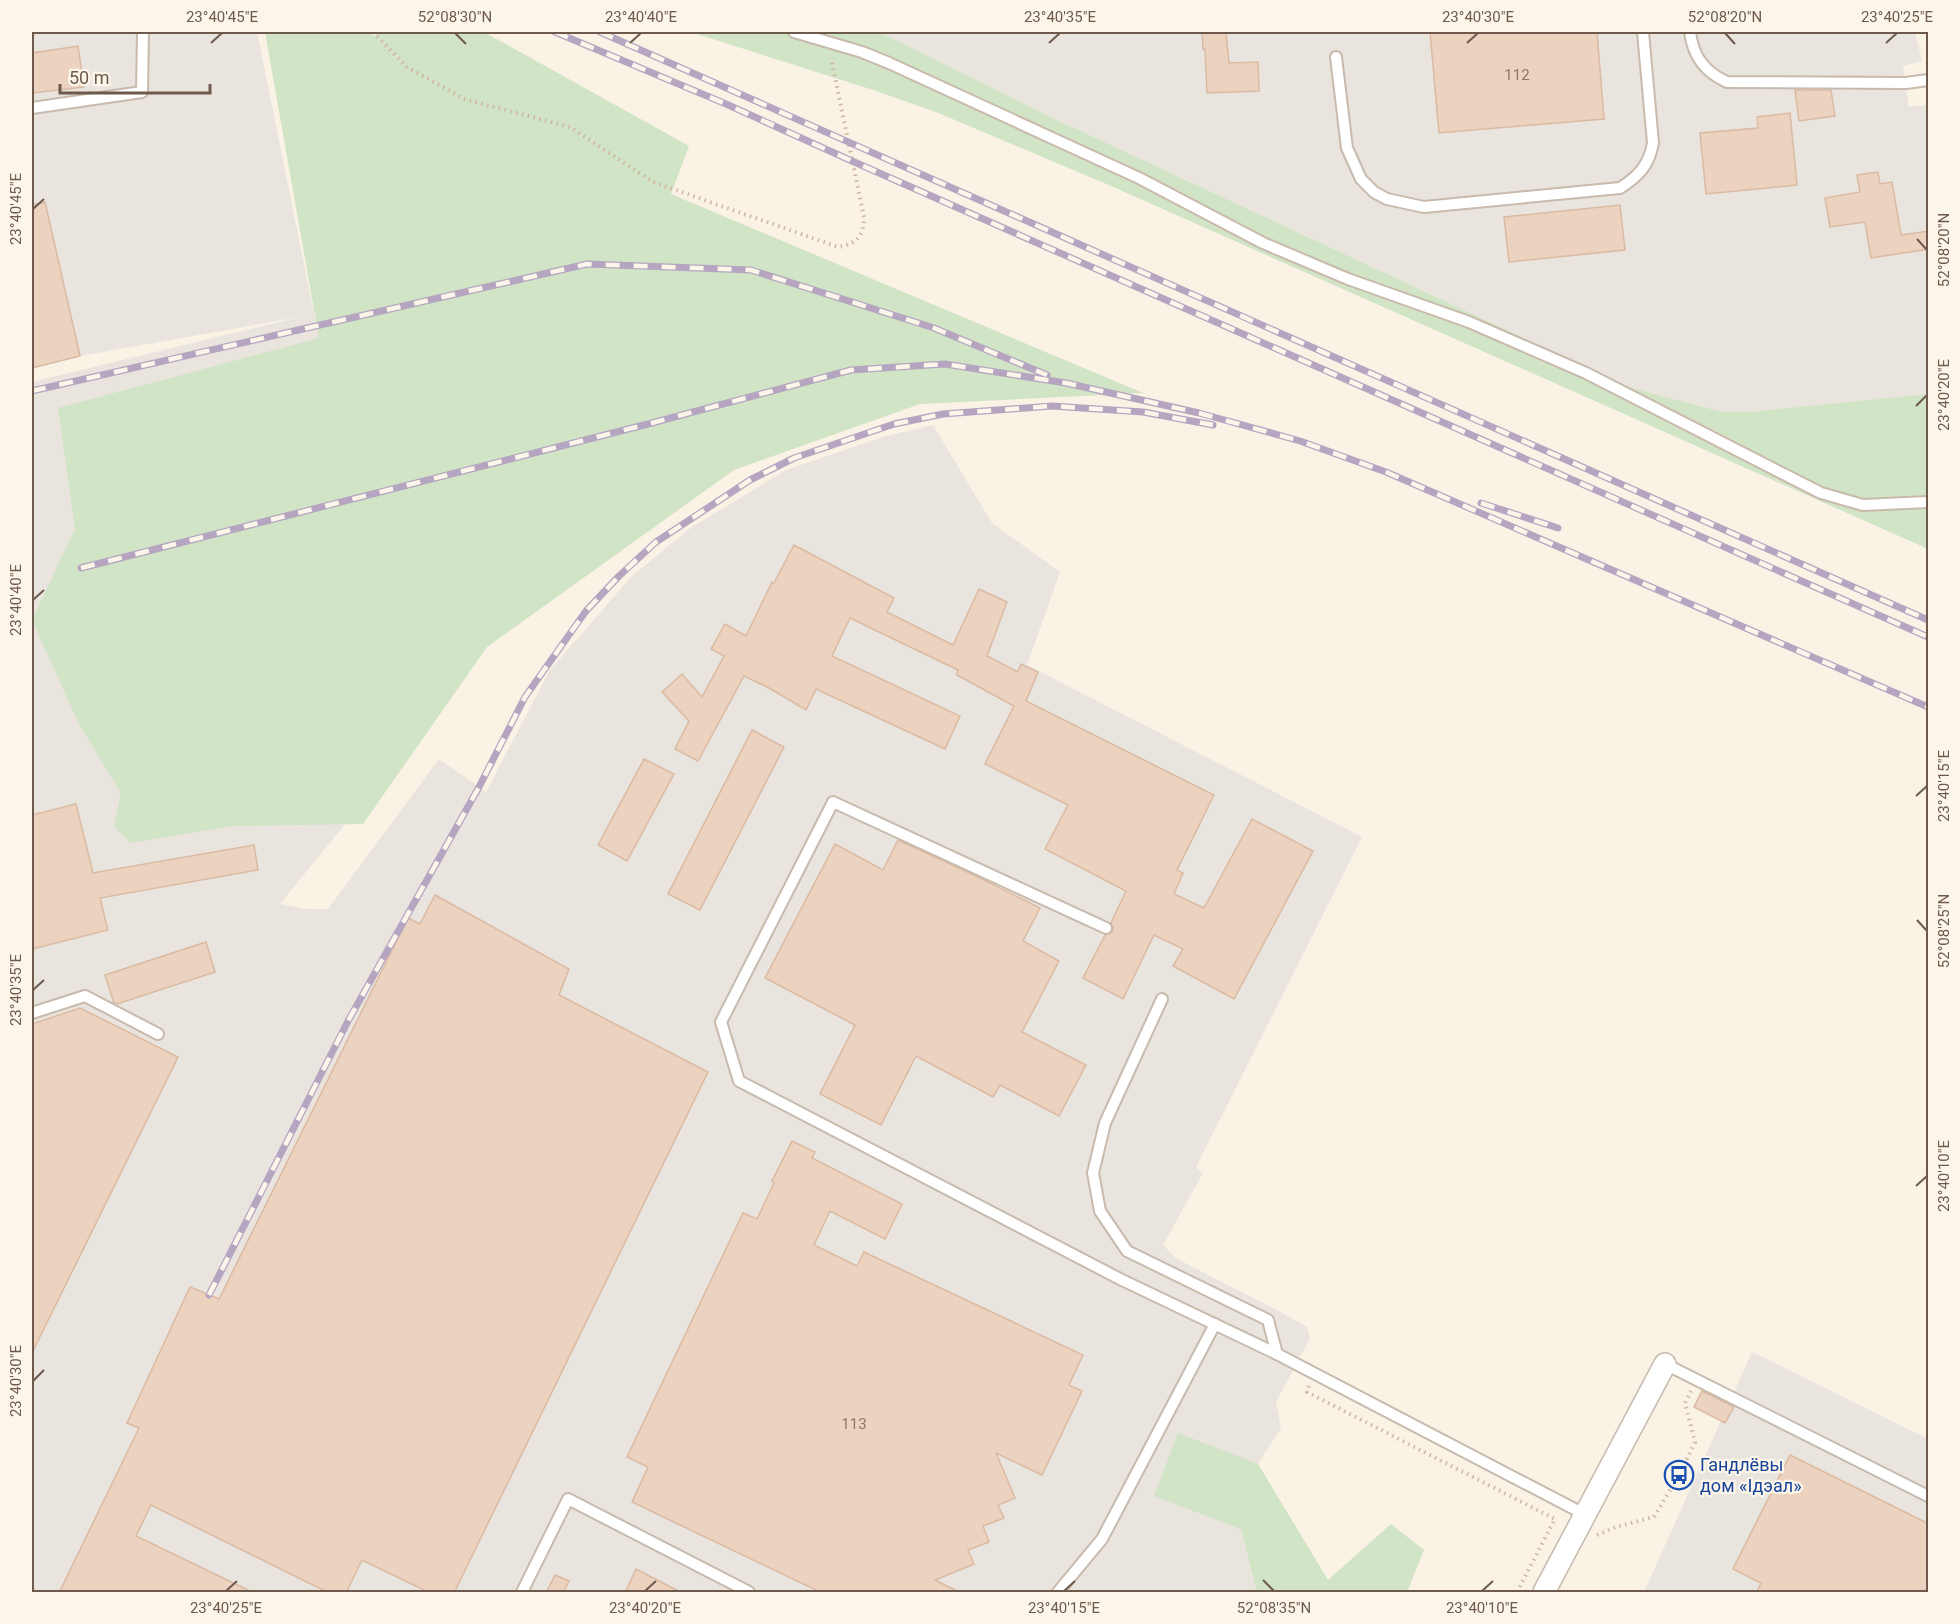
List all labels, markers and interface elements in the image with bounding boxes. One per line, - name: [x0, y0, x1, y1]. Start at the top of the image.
- text: 23°40'45"E: [186, 8, 259, 26]
- text: 52°08'30"N: [418, 8, 492, 26]
- text: 23°40'40"E: [605, 8, 678, 26]
- text: 23°40'35"E: [1024, 8, 1097, 26]
- text: 23°40'30"E: [1442, 8, 1515, 26]
- text: 52°08'20"N: [1688, 8, 1762, 26]
- text: 23°40'25"E: [1861, 8, 1934, 26]
- scale bar: [60, 57, 210, 95]
- house number: 112: [1504, 66, 1530, 84]
- text: 50 m: [69, 67, 109, 88]
- text: 23°40'45"E: [7, 172, 25, 245]
- text: 52°08'20"N: [1935, 213, 1953, 287]
- text: 23°40'20"E: [1935, 358, 1953, 431]
- text: 23°40'40"E: [7, 563, 25, 636]
- text: 23°40'15"E: [1935, 749, 1953, 822]
- text: 52°08'25"N: [1935, 894, 1953, 968]
- text: 23°40'35"E: [7, 953, 25, 1026]
- text: 23°40'10"E: [1935, 1139, 1953, 1212]
- text: 23°40'30"E: [7, 1344, 25, 1417]
- house number: 113: [841, 1415, 867, 1433]
- place label: Гандлёвы дом «Ідэал»: [1700, 1454, 1802, 1496]
- bus stop icon: Гандлёвы дом «Ідэал»: [1663, 1459, 1695, 1491]
- text: 23°40'25"E: [190, 1599, 263, 1617]
- text: 23°40'20"E: [609, 1599, 682, 1617]
- text: 23°40'15"E: [1028, 1599, 1101, 1617]
- text: 52°08'35"N: [1237, 1599, 1311, 1617]
- text: 23°40'10"E: [1446, 1599, 1519, 1617]

